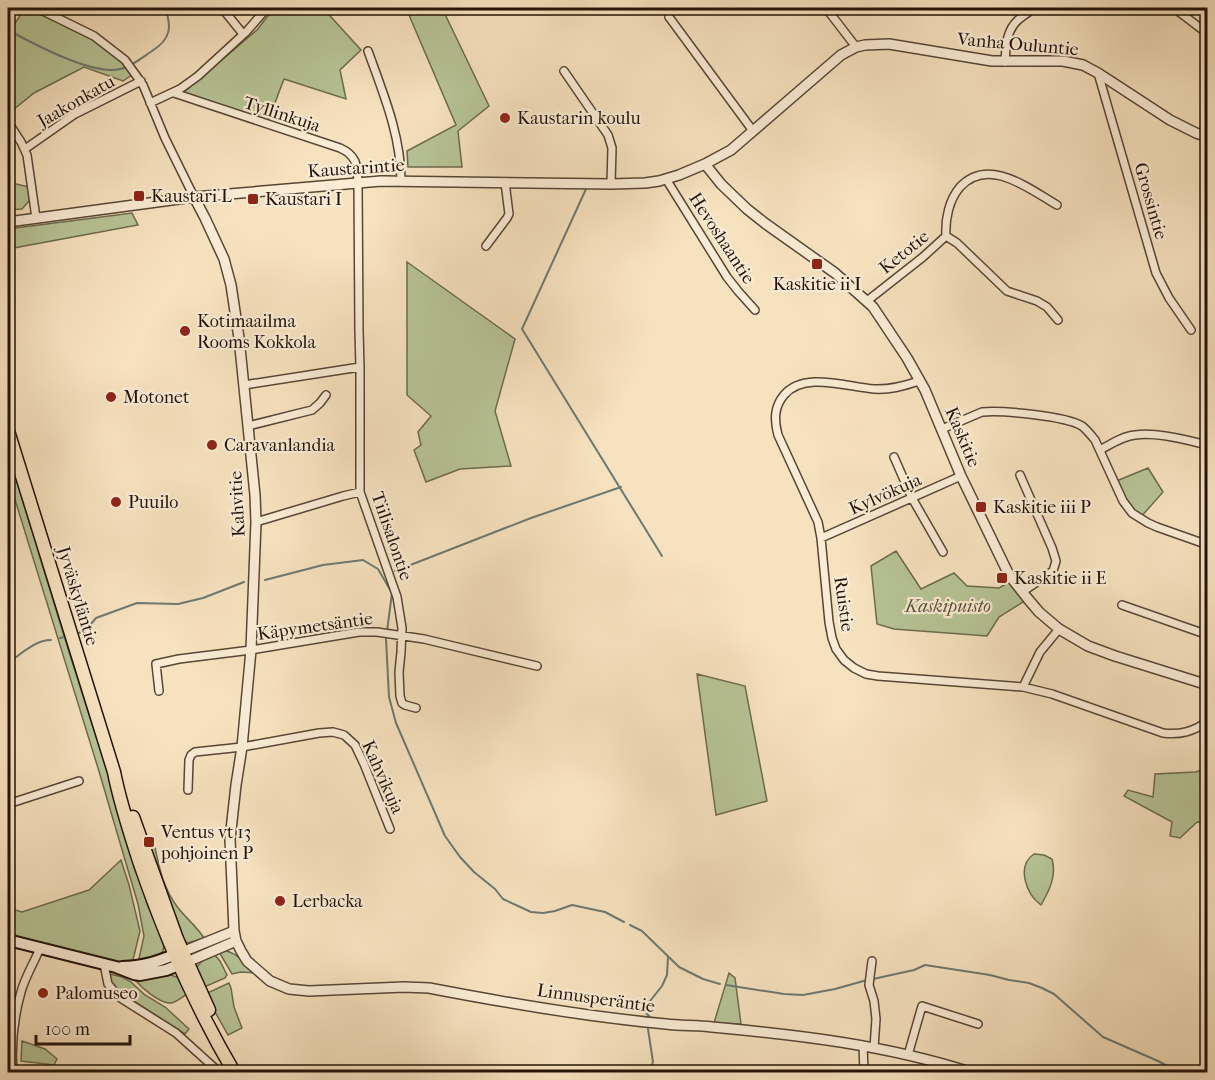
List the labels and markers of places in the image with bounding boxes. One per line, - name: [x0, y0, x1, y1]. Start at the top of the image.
- place label: Kaustarin koulu: [517, 108, 641, 129]
- marker: Kaustarin koulu: [498, 111, 512, 125]
- place label: Kaustari L: [151, 186, 232, 207]
- marker: Kaustari L: [132, 189, 146, 203]
- place label: Kaustari I: [265, 189, 342, 210]
- marker: Kaustari I: [246, 192, 260, 206]
- marker: Kaskitie ii I: [810, 257, 824, 271]
- place label: Kaskitie ii I: [773, 274, 861, 295]
- place label: Kotimaailma Rooms Kokkola: [197, 311, 316, 353]
- marker: Kotimaailma Rooms Kokkola: [178, 324, 192, 338]
- place label: Motonet: [123, 387, 190, 408]
- marker: Motonet: [104, 390, 118, 404]
- place label: Caravanlandia: [224, 435, 336, 456]
- marker: Caravanlandia: [205, 438, 219, 452]
- place label: Puuilo: [128, 492, 178, 513]
- marker: Puuilo: [109, 495, 123, 509]
- place label: Kaskitie iii P: [993, 497, 1091, 518]
- marker: Kaskitie iii P: [974, 500, 988, 514]
- place label: Kaskitie ii E: [1014, 568, 1107, 589]
- marker: Kaskitie ii E: [995, 571, 1009, 585]
- place label: Ventus vt 13 pohjoinen P: [160, 822, 253, 864]
- marker: Ventus vt 13 pohjoinen P: [142, 835, 156, 849]
- place label: Lerbacka: [292, 891, 363, 912]
- marker: Lerbacka: [273, 894, 287, 908]
- place label: Palomuseo: [55, 983, 138, 1004]
- marker: Palomuseo: [36, 986, 50, 1000]

